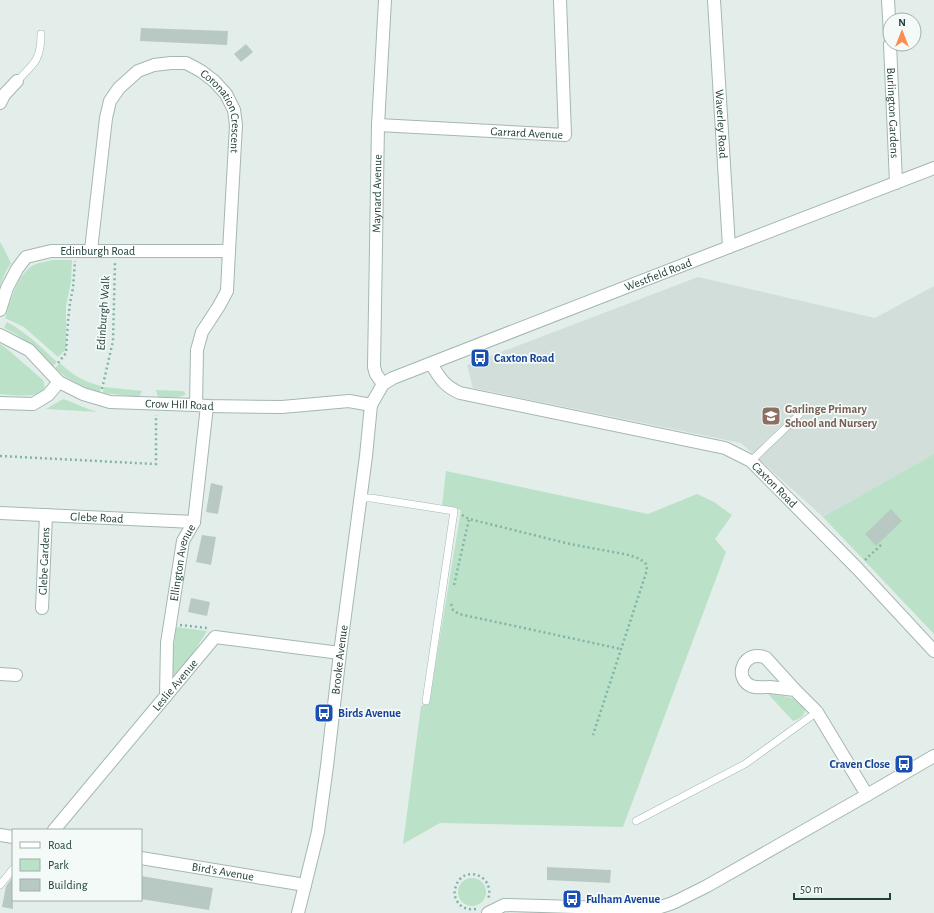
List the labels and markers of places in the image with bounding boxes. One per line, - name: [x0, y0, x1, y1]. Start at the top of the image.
- bus stop icon: Caxton Road: [469, 347, 491, 369]
- place label: Caxton Road: [494, 352, 555, 364]
- place label: Garlinge Primary School and Nursery: [785, 403, 878, 430]
- school or university icon: Garlinge Primary School and Nursery: [760, 405, 782, 427]
- bus stop icon: Birds Avenue: [313, 702, 335, 724]
- place label: Birds Avenue: [338, 707, 401, 719]
- bus stop icon: Craven Close: [893, 753, 915, 775]
- place label: Craven Close: [830, 758, 890, 770]
- bus stop icon: Fulham Avenue: [561, 888, 583, 910]
- place label: Fulham Avenue: [586, 893, 660, 905]

